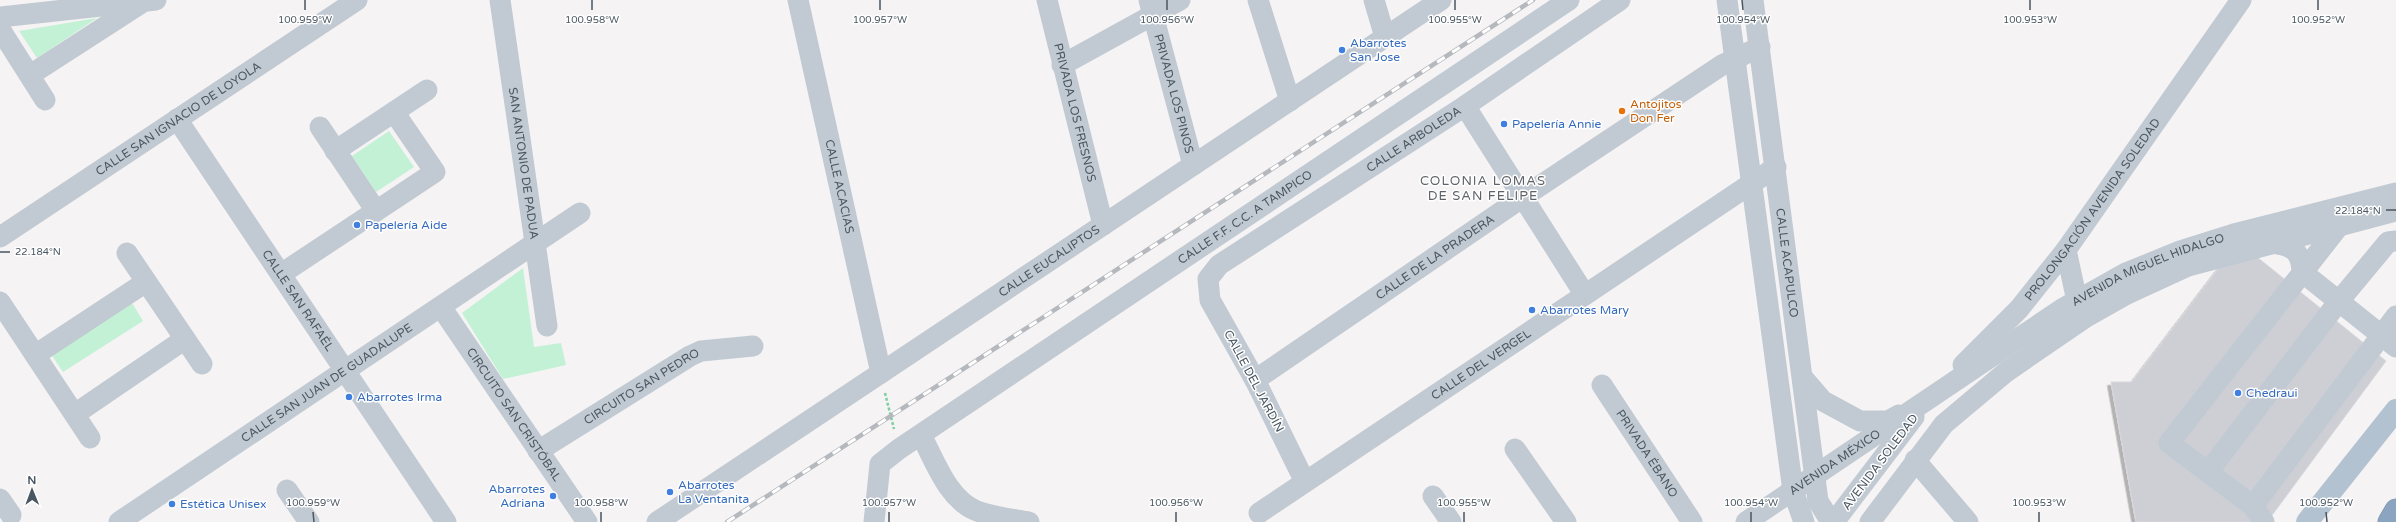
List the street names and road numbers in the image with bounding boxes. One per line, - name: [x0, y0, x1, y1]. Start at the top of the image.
- street label: PRIVADA LOS PINOS: [1151, 32, 1197, 155]
- street label: PRIVADA LOS FRESNOS: [1051, 42, 1099, 183]
- street label: CALLE SAN IGNACIO DE LOYOLA: [93, 59, 264, 179]
- street label: SAN ANTONIO DE PADUA: [506, 86, 541, 240]
- street label: CALLE ARBOLEDA: [1364, 103, 1464, 175]
- street label: PROLONGACIÓN AVENIDA SOLEDAD: [2022, 115, 2163, 303]
- street label: CALLE ACACIAS: [822, 138, 857, 235]
- street label: CALLE F.F. C.C. A TAMPICO: [1175, 167, 1315, 267]
- street label: CALLE ACAPULCO: [1773, 207, 1801, 318]
- street label: CALLE DE LA PRADERA: [1373, 212, 1497, 302]
- street label: CALLE EUCALIPTOS: [996, 222, 1102, 300]
- street label: AVENIDA MIGUEL HIDALGO: [2069, 230, 2226, 309]
- street label: CALLE SAN RAFAÉL: [259, 247, 337, 354]
- street label: CALLE SAN JUAN DE GUADALUPE: [238, 320, 415, 445]
- street label: CALLE DEL VERGEL: [1428, 326, 1533, 403]
- street label: CALLE DEL JARDÍN: [1221, 327, 1287, 435]
- street label: CIRCUITO SAN CRISTÓBAL: [464, 345, 564, 484]
- street label: CIRCUITO SAN PEDRO: [581, 346, 702, 428]
- street label: PRIVADA ÉBANO: [1613, 407, 1681, 500]
- street label: AVENIDA SOLEDAD: [1839, 411, 1921, 513]
- street label: AVENIDA MÉXICO: [1786, 426, 1883, 498]

